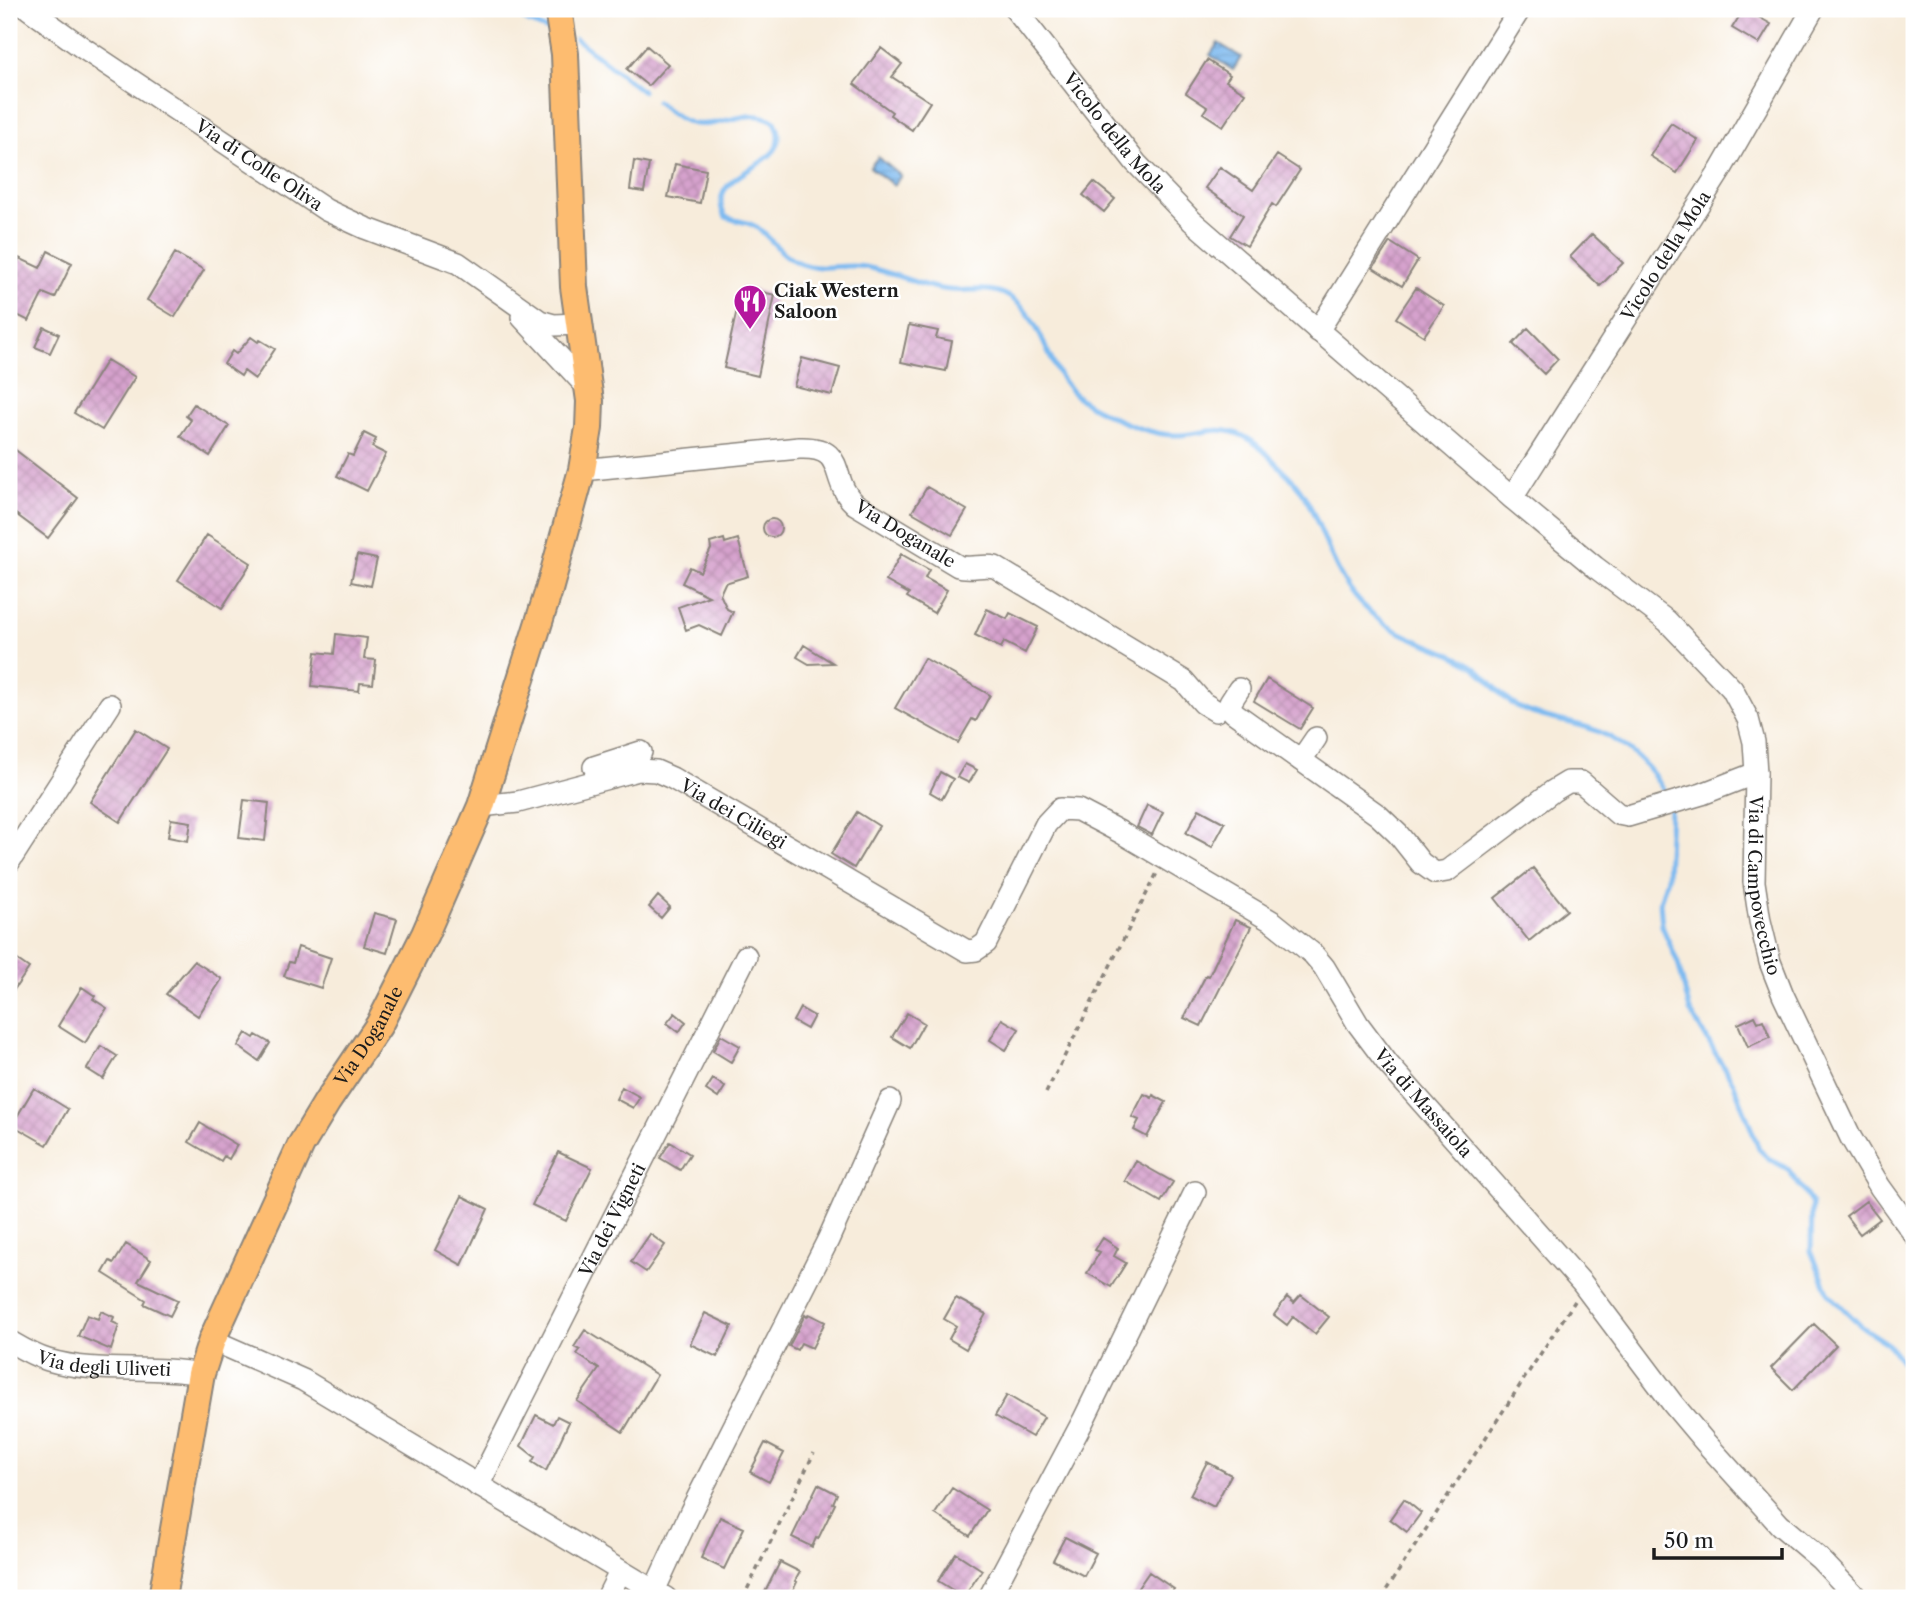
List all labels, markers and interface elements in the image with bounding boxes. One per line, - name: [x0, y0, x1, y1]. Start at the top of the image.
- street label: Vicolo della Mola: [1058, 68, 1171, 198]
- street label: Via di Colle Oliva: [190, 114, 327, 216]
- street label: Vicolo della Mola: [1616, 186, 1716, 326]
- place label: Ciak Western Saloon: [774, 280, 899, 323]
- restaurant icon: Ciak Western Saloon: [731, 282, 769, 331]
- street label: Via Doganale: [850, 495, 959, 573]
- street label: Via dei Ciliegi: [675, 774, 791, 854]
- street label: Via di Campovecchio: [1743, 794, 1785, 979]
- street label: Via Doganale: [329, 982, 408, 1091]
- street label: Via di Massaiola: [1369, 1043, 1477, 1163]
- street label: Via dei Vigneti: [574, 1159, 651, 1281]
- street label: Via degli Uliveti: [33, 1346, 172, 1381]
- scale bar: [1654, 1516, 1781, 1560]
- text: 50 m: [1664, 1528, 1714, 1553]

